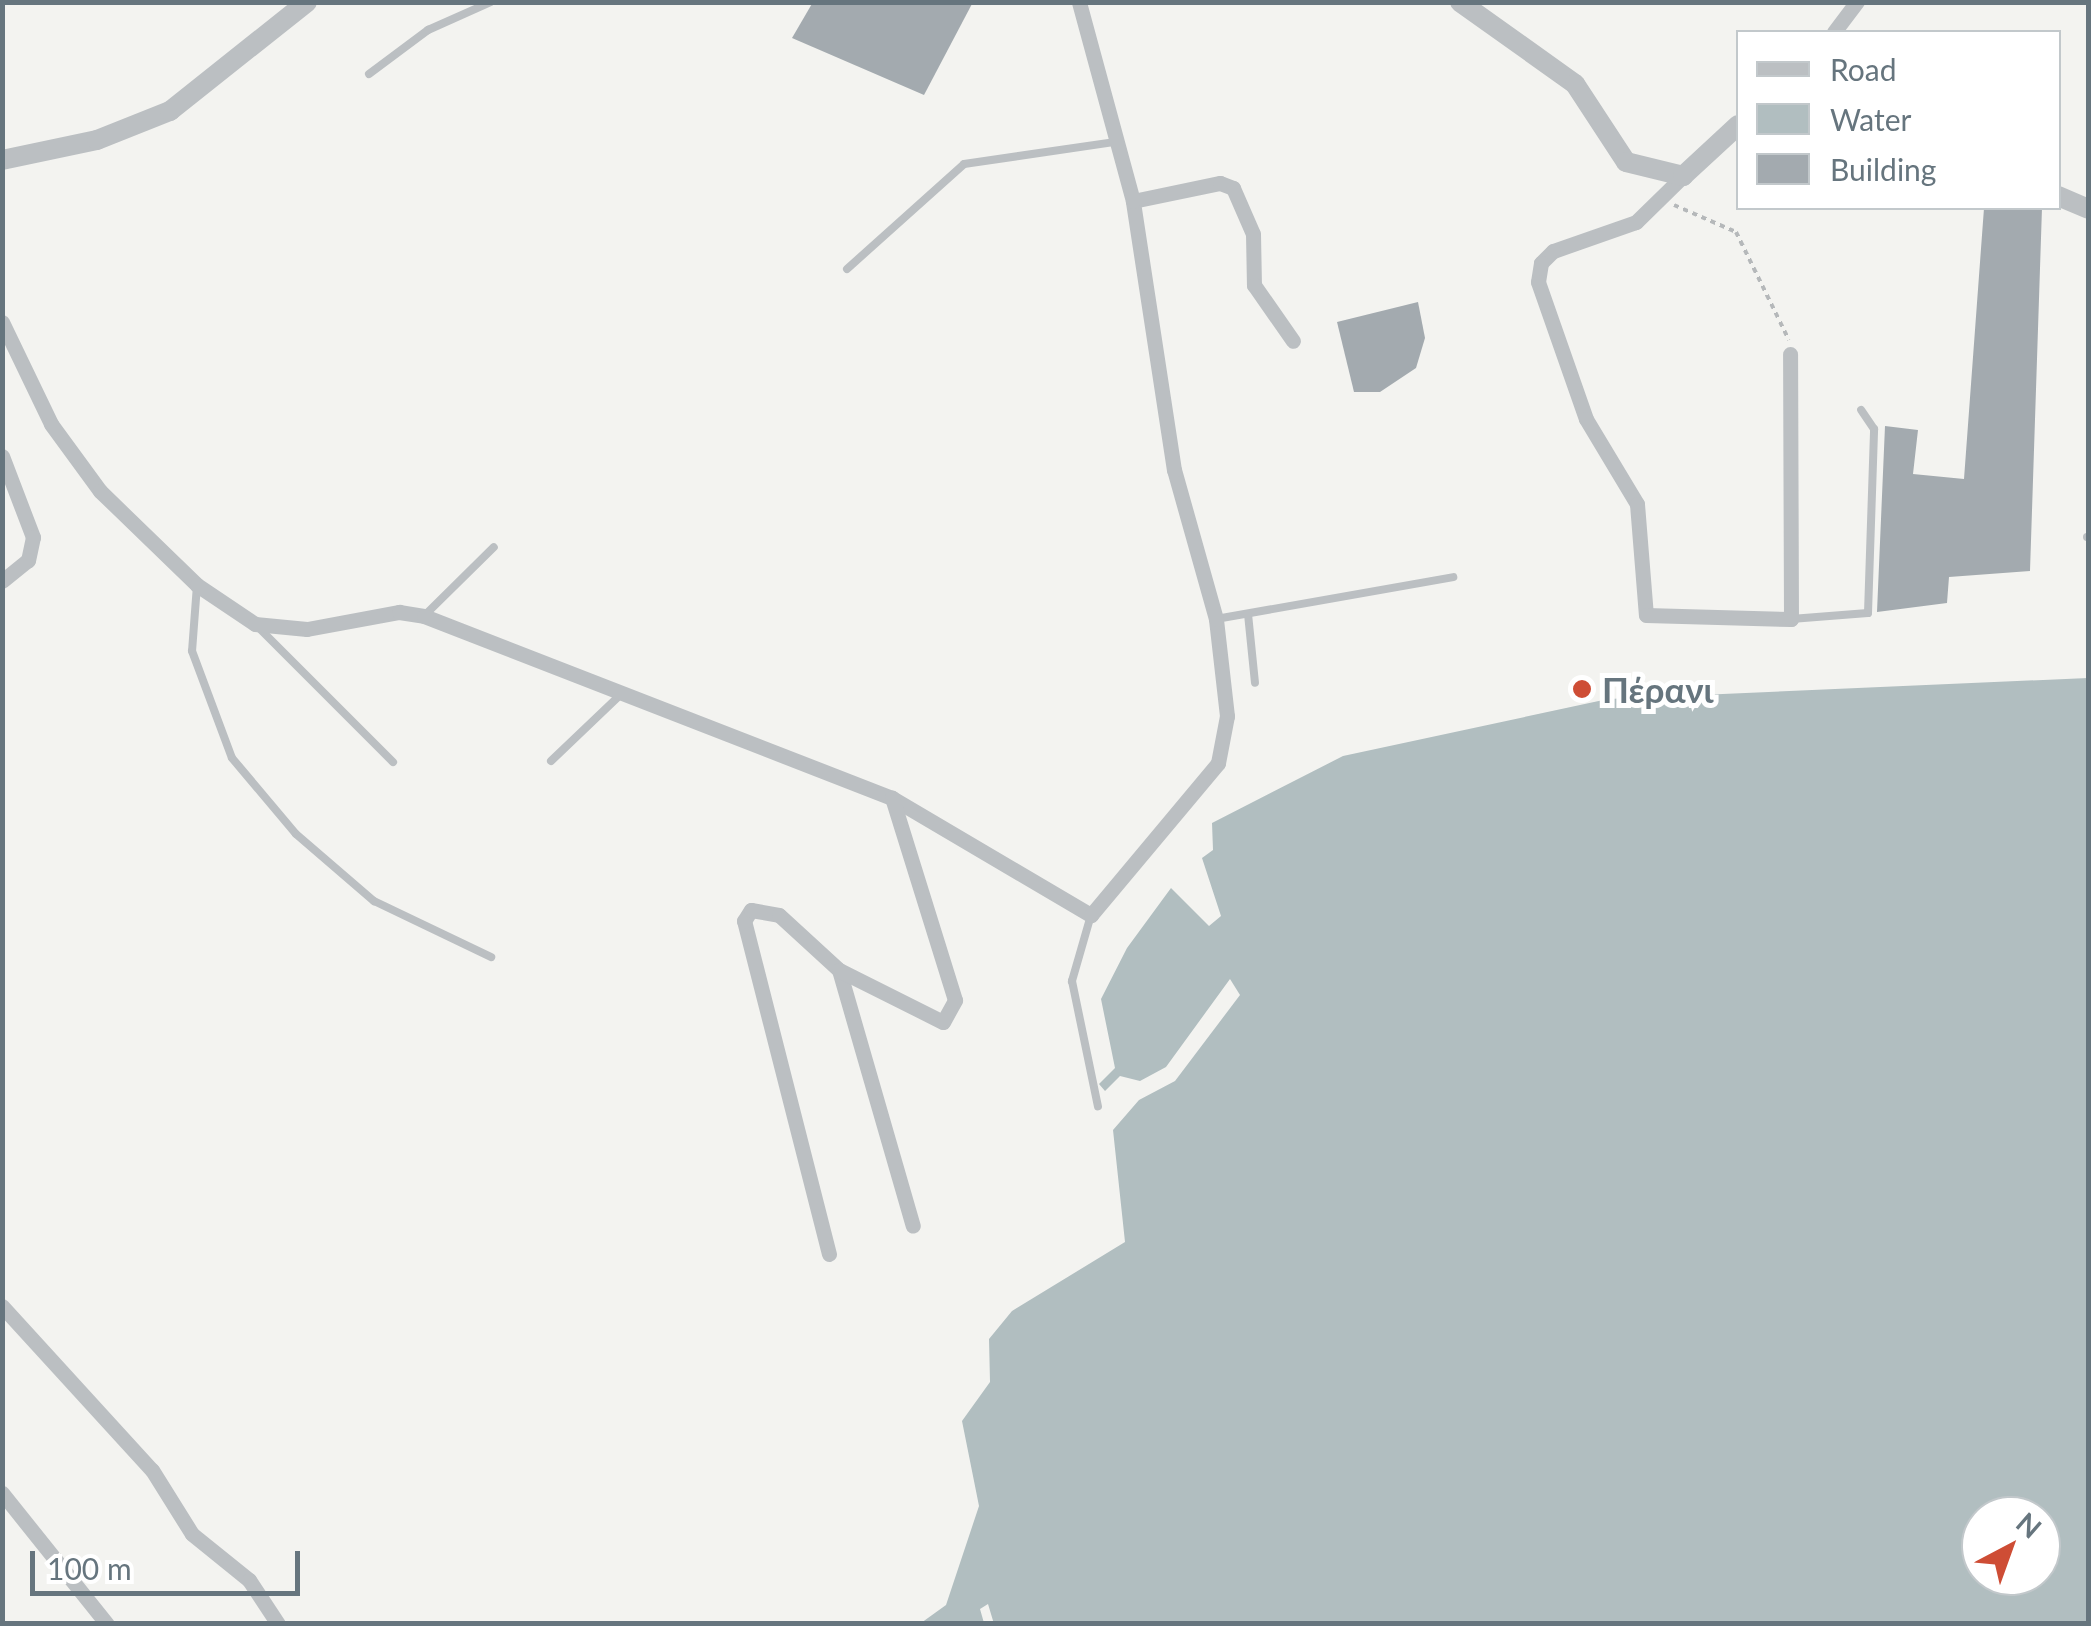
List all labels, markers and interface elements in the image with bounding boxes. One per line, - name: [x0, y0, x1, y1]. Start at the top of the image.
- legend: [1736, 30, 2061, 210]
- text: Road: [1830, 51, 1897, 87]
- text: Water: [1830, 101, 1912, 137]
- text: Building: [1830, 151, 1936, 187]
- place label: Πέρανι: [1602, 668, 1713, 710]
- marker: Πέρανι: [1571, 678, 1593, 700]
- north arrow: [1961, 1496, 2061, 1596]
- text: N: [2010, 1505, 2049, 1545]
- scale bar: [35, 1531, 305, 1593]
- text: 100 m: [47, 1550, 132, 1586]

